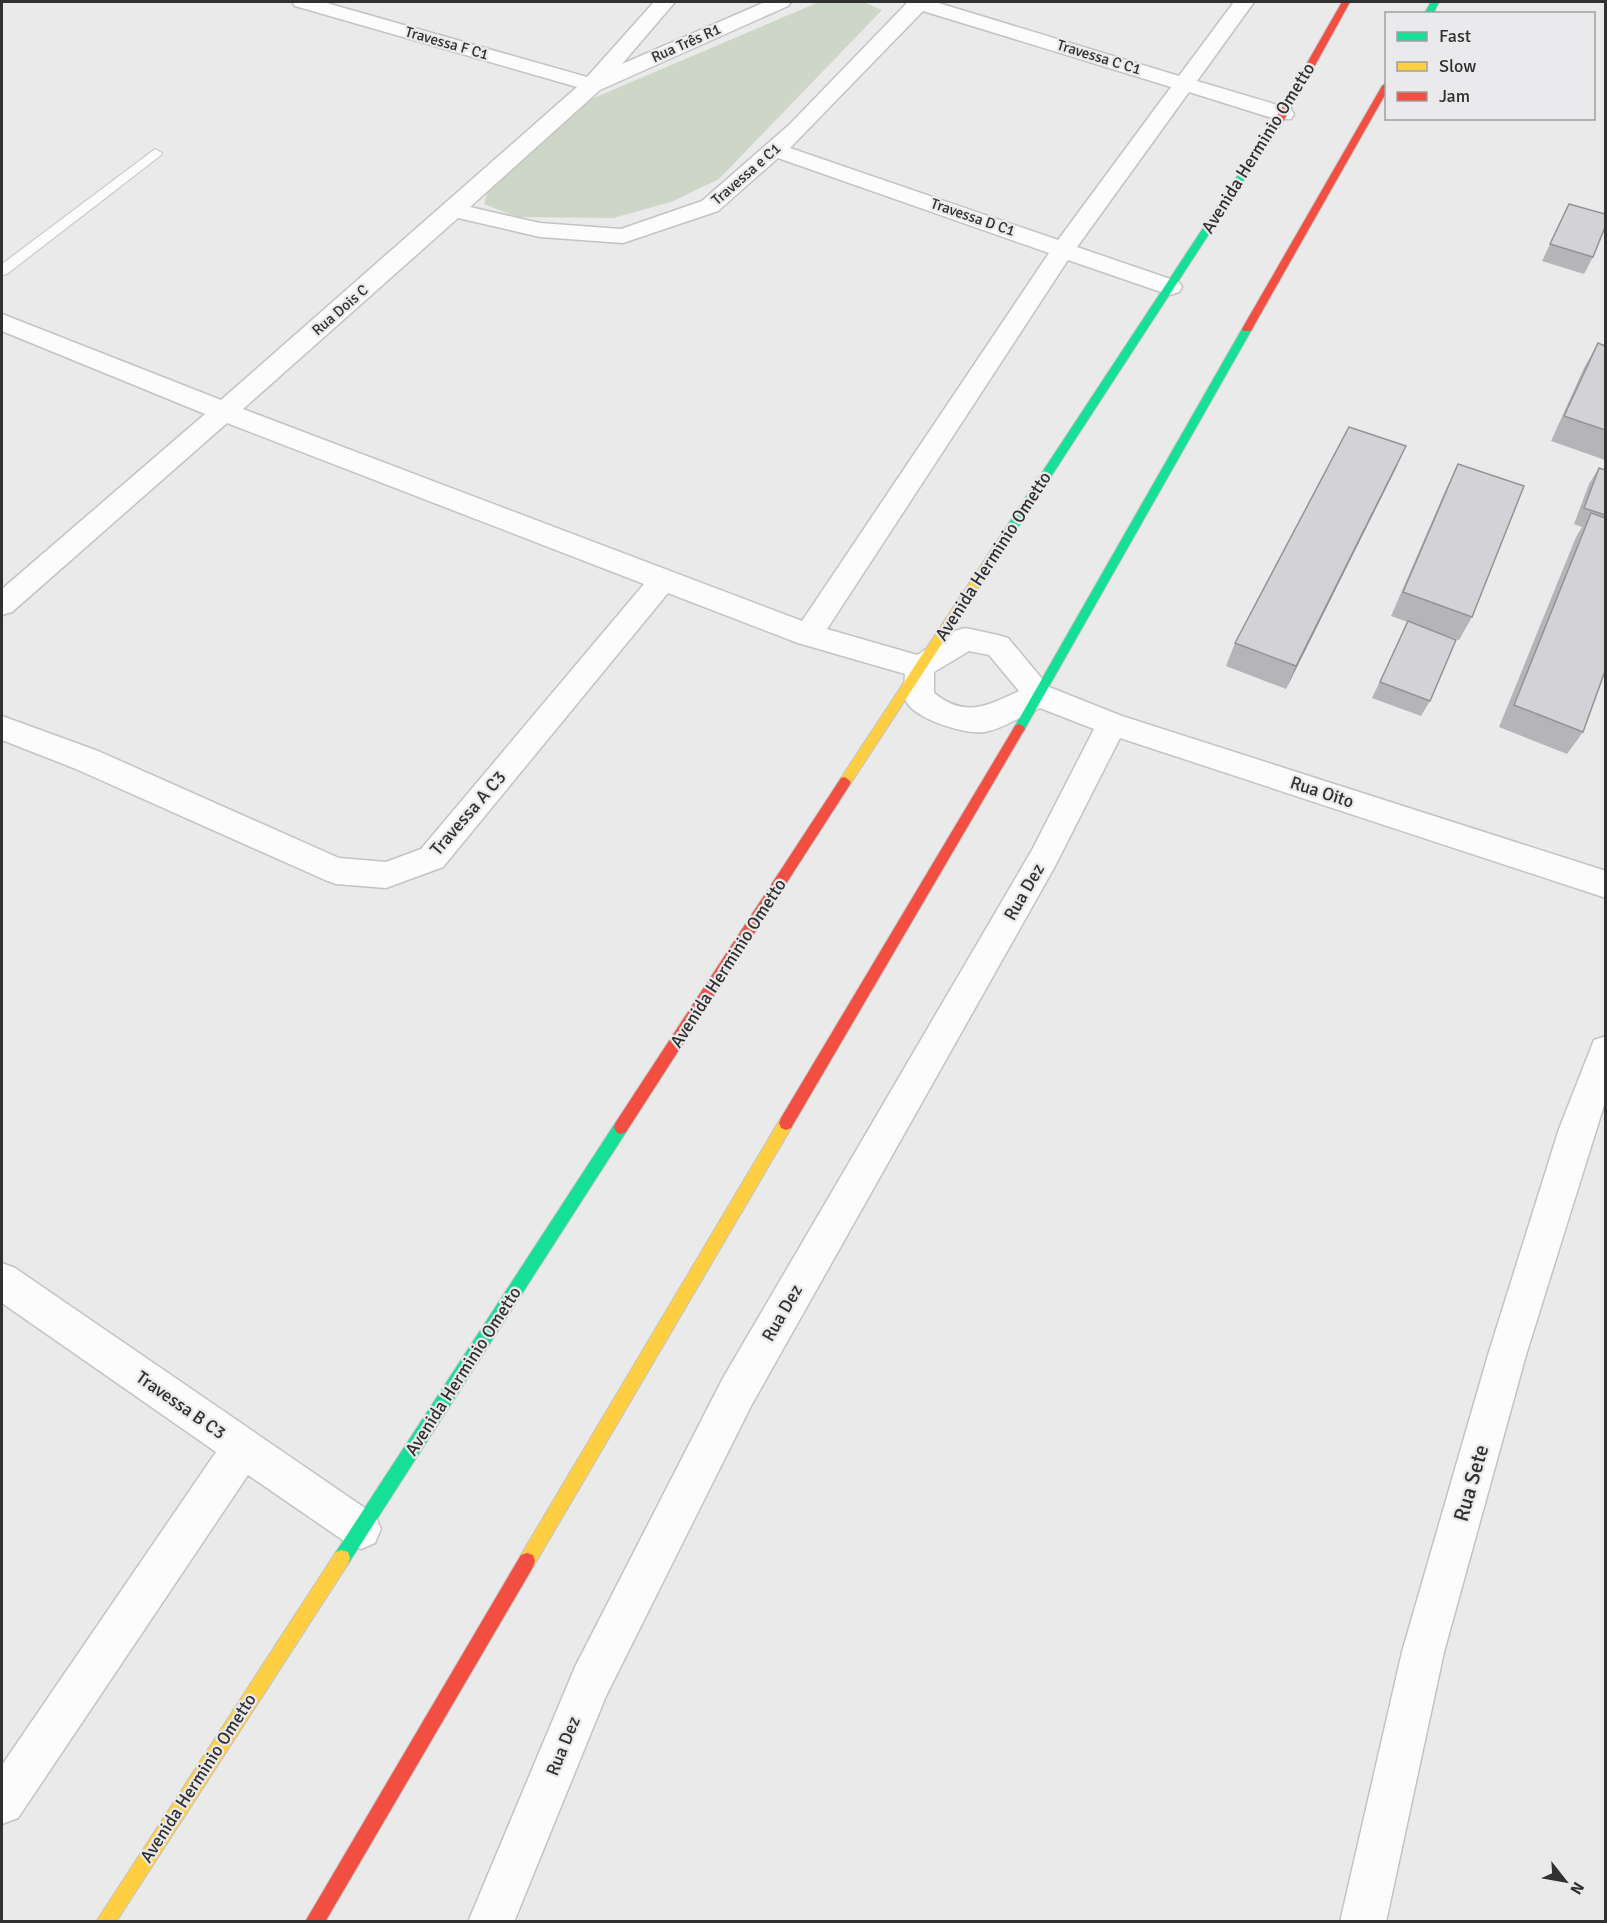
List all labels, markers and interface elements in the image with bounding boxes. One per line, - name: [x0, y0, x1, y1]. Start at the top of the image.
- legend: [1385, 12, 1595, 120]
- street label: Rua Três R1: [648, 20, 724, 66]
- street label: Travessa F C1: [403, 23, 491, 63]
- text: Fast: [1439, 25, 1471, 47]
- street label: Travessa C C1: [1055, 36, 1143, 78]
- text: Slow: [1439, 55, 1476, 77]
- street label: Avenida Herminio Ometto: [1196, 59, 1320, 237]
- text: Jam: [1439, 85, 1470, 107]
- street label: Travessa e C1: [708, 139, 784, 209]
- street label: Travessa D C1: [929, 194, 1017, 240]
- street label: Rua Dois C: [308, 281, 372, 339]
- street label: Avenida Herminio Ometto: [930, 467, 1056, 645]
- street label: Travessa A C3: [425, 766, 511, 860]
- street label: Rua Oito: [1287, 771, 1357, 813]
- street label: Rua Dez: [999, 860, 1049, 924]
- street label: Avenida Herminio Ometto: [665, 874, 791, 1052]
- street label: Rua Dez: [757, 1281, 807, 1345]
- street label: Avenida Herminio Ometto: [400, 1282, 526, 1460]
- street label: Travessa B C3: [132, 1366, 230, 1444]
- street label: Rua Sete: [1448, 1442, 1494, 1524]
- street label: Avenida Herminio Ometto: [135, 1689, 261, 1867]
- street label: Rua Dez: [541, 1713, 585, 1779]
- north arrow: [1535, 1851, 1595, 1911]
- text: N: [1566, 1878, 1588, 1898]

